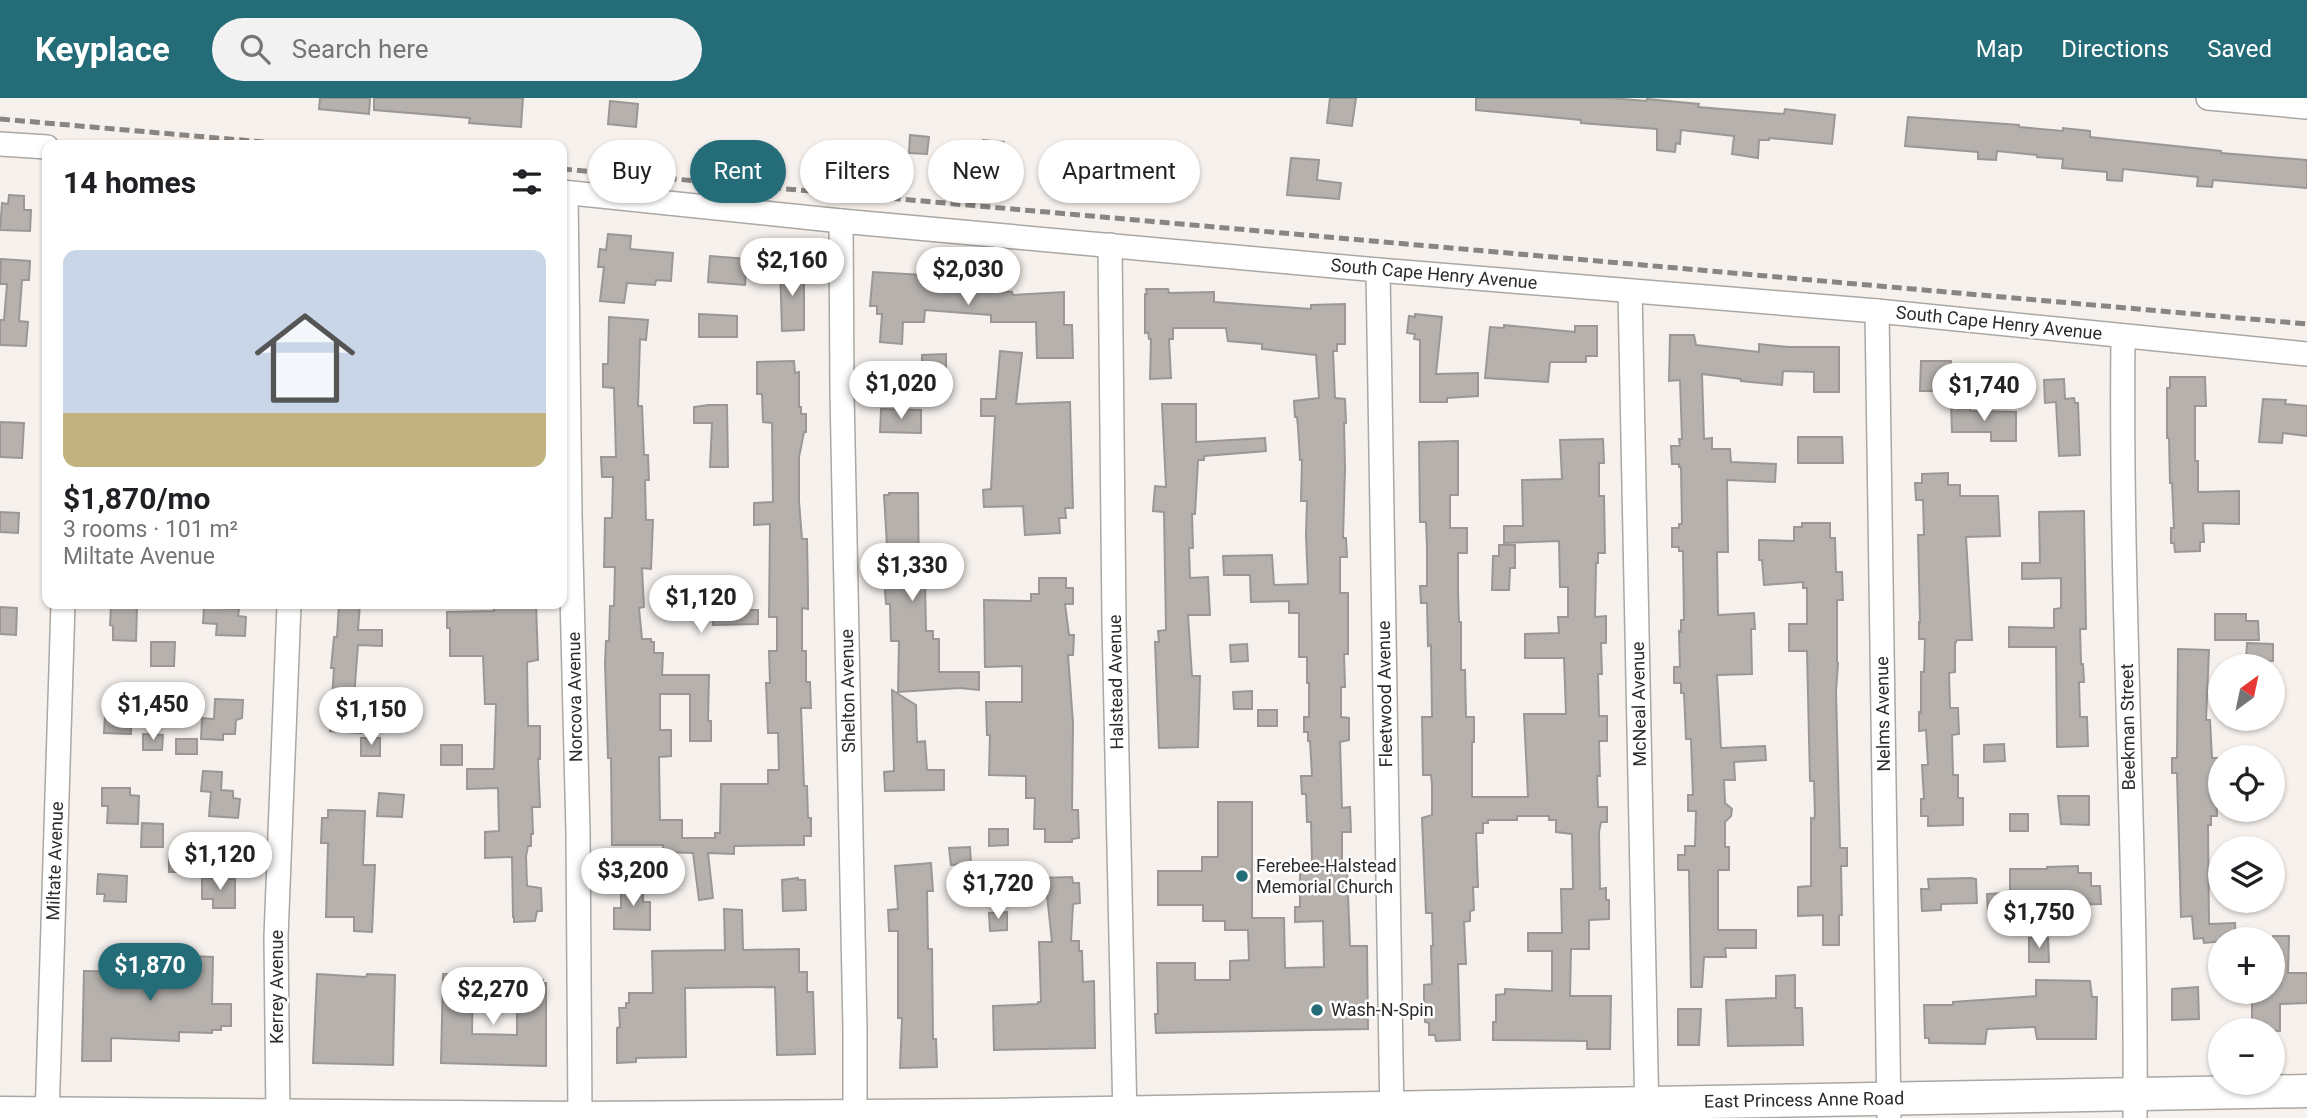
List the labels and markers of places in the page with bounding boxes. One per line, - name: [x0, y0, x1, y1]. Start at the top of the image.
- pin: $2,160: [735, 238, 849, 298]
- pin: $2,030: [911, 248, 1025, 307]
- pin: $1,020: [844, 362, 958, 421]
- pin: $1,740: [1927, 364, 2041, 423]
- pin: $1,330: [855, 544, 969, 603]
- pin: $1,120: [644, 575, 758, 635]
- pin: $1,450: [96, 682, 210, 742]
- pin: $1,150: [314, 688, 428, 747]
- pin: $1,120: [163, 832, 277, 892]
- pin: $3,200: [576, 848, 690, 908]
- place label: Ferebee-Halstead Memorial Church: [1256, 855, 1397, 897]
- pin: $1,720: [941, 862, 1055, 921]
- marker: Ferebee-Halstead Memorial Church: [1234, 868, 1250, 884]
- pin: $1,750: [1982, 890, 2096, 950]
- pin: $1,870: [93, 944, 207, 1003]
- pin: $2,270: [436, 968, 550, 1027]
- place label: Wash-N-Spin: [1331, 999, 1434, 1020]
- marker: Wash-N-Spin: [1309, 1002, 1325, 1018]

